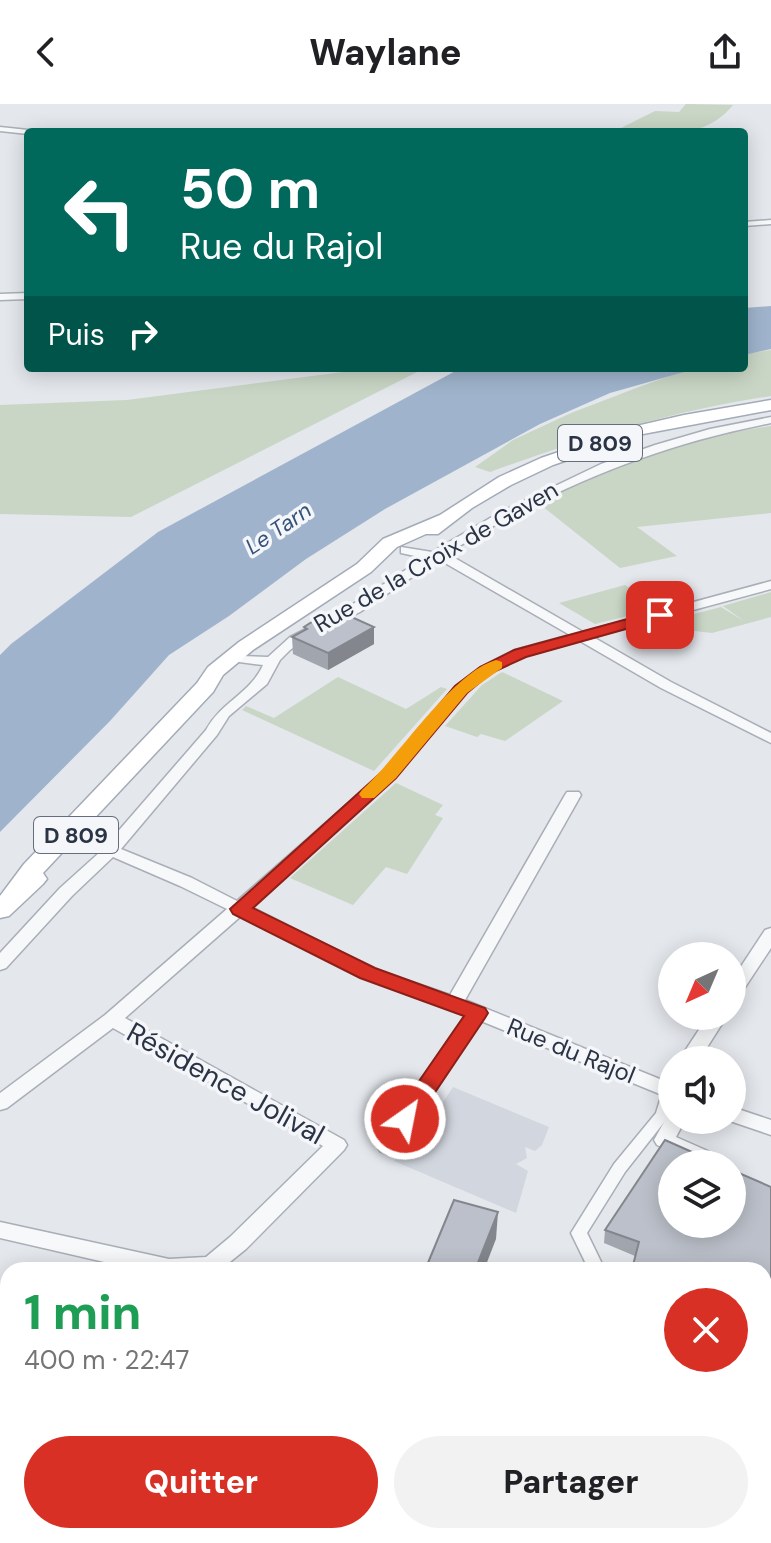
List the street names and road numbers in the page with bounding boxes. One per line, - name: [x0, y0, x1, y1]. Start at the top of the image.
- road number: D 809: [558, 425, 642, 461]
- street label: Rue de la Croix de Gaven: [308, 474, 563, 639]
- road number: D 809: [34, 817, 118, 853]
- street label: Rue du Rajol: [503, 1011, 640, 1090]
- street label: Résidence Jolival: [120, 1014, 331, 1153]

